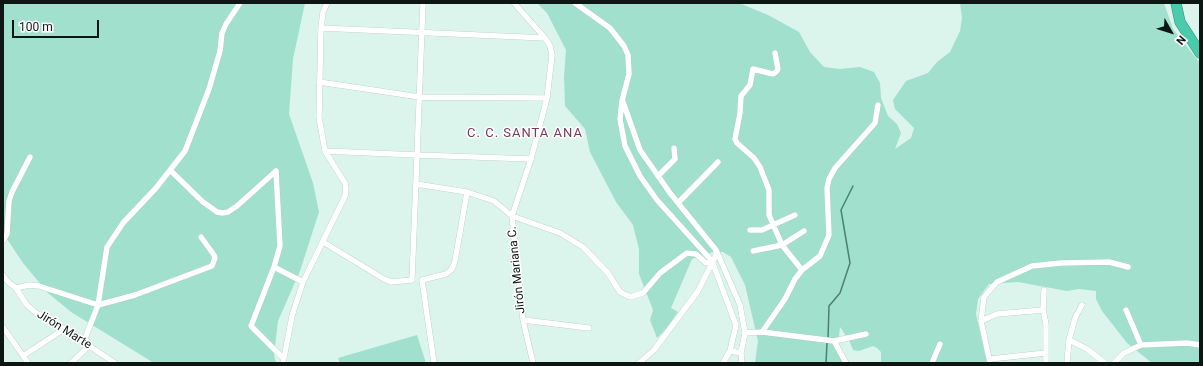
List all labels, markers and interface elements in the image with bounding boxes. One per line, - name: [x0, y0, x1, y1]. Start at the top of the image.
- scale bar: [14, 12, 101, 38]
- north arrow: [1151, 12, 1191, 52]
- text: 100 m: [19, 20, 53, 34]
- text: N: [1173, 33, 1188, 47]
- district label: C. C. SANTA ANA: [467, 126, 583, 142]
- street label: Jirón Mariana C.: [505, 226, 529, 314]
- street label: Jirón Marte: [34, 308, 94, 352]

